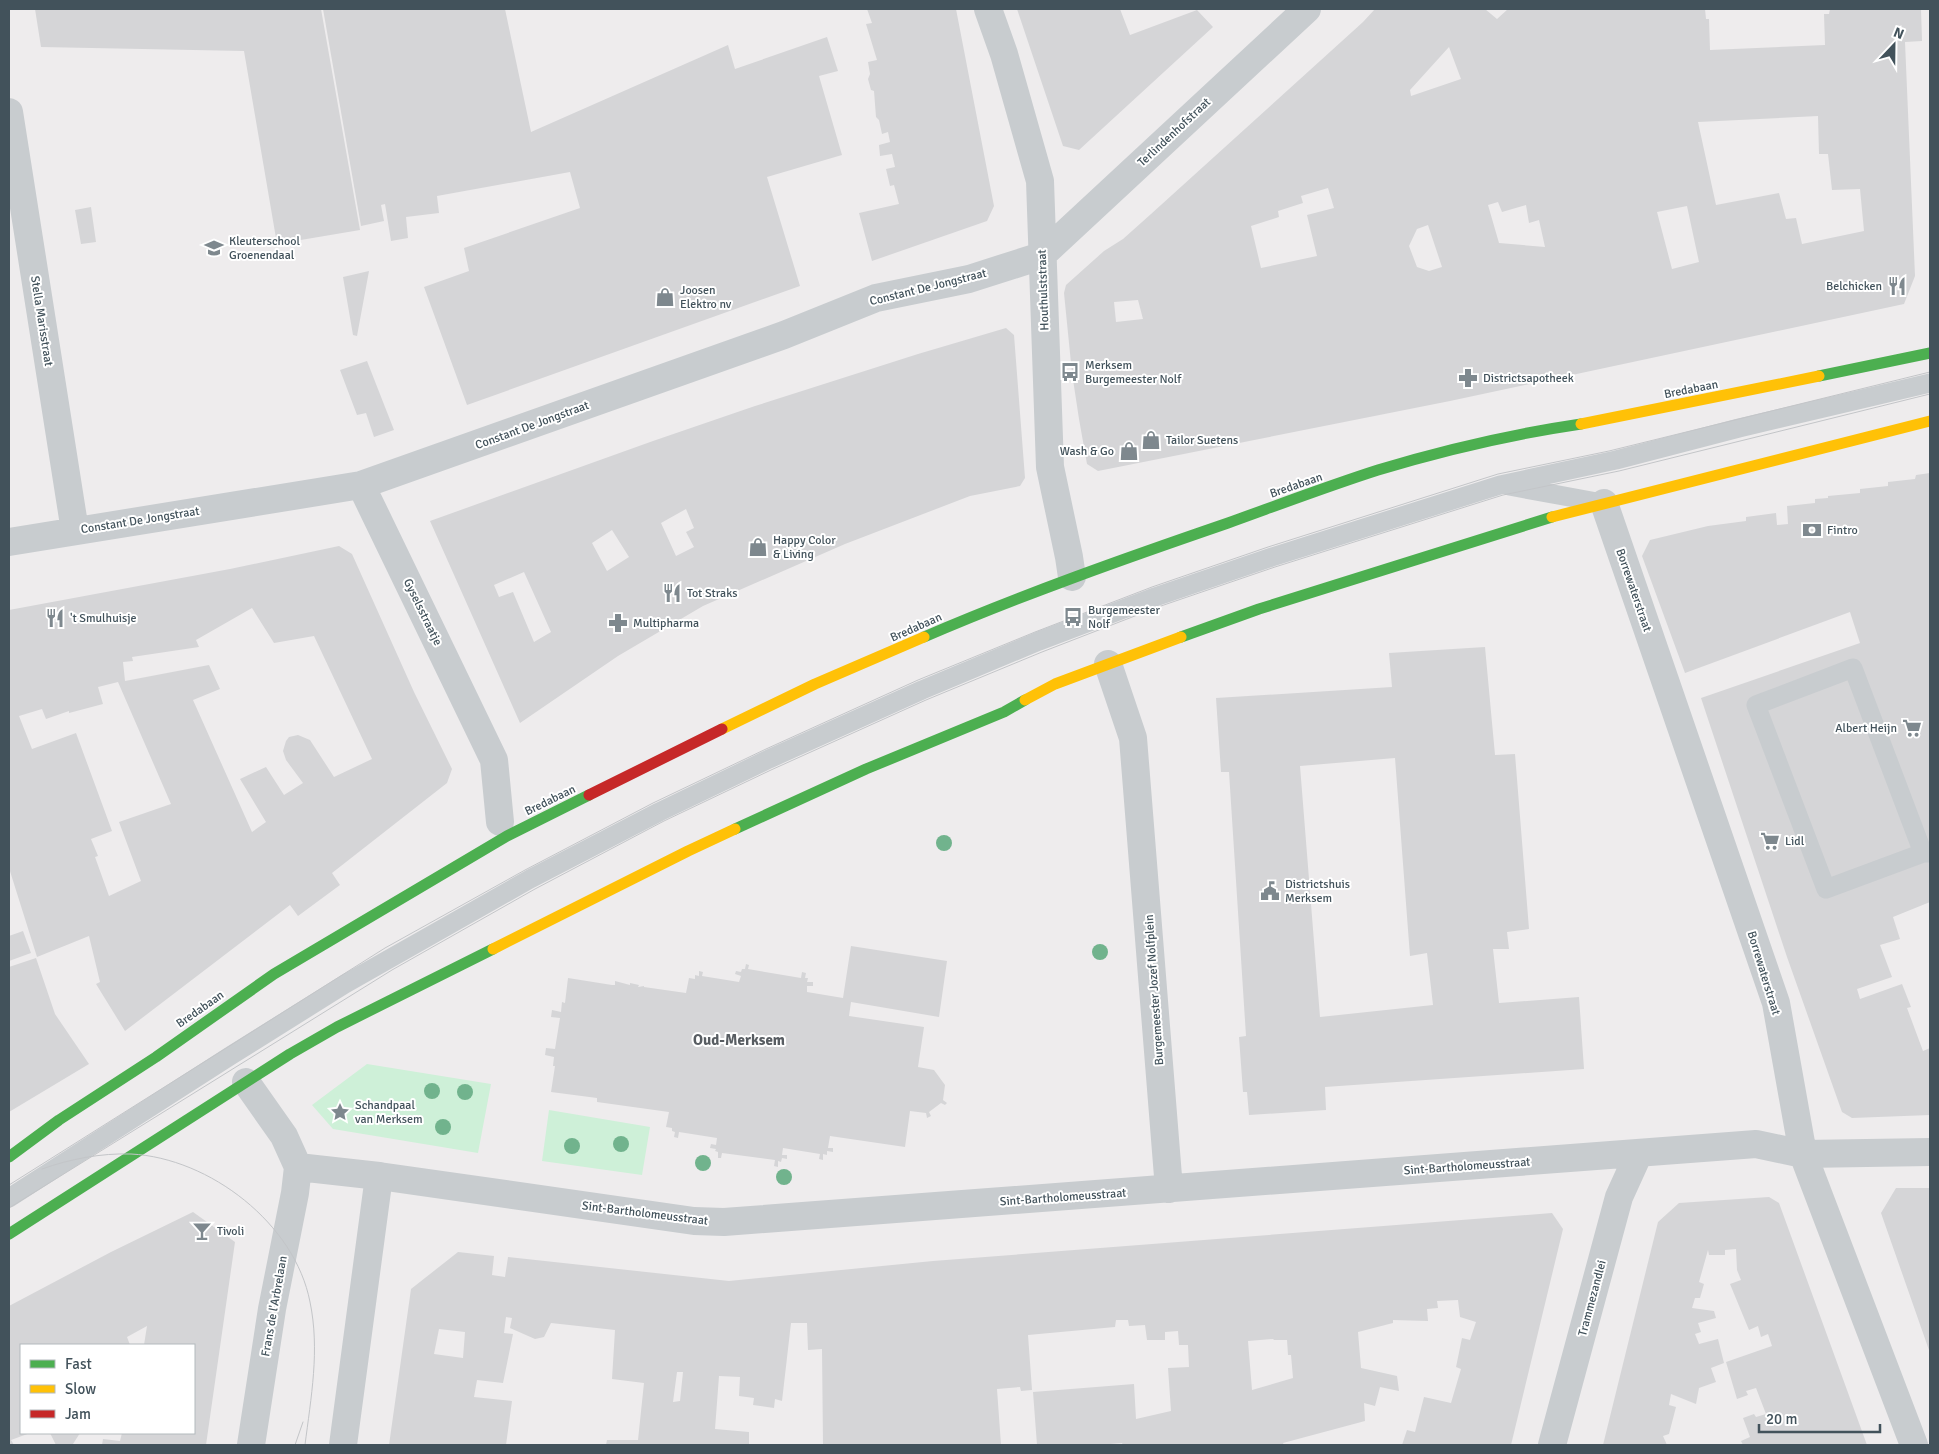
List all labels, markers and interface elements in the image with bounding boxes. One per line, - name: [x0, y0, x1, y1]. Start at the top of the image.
- north arrow: [1869, 20, 1919, 70]
- text: N: [1891, 24, 1906, 43]
- street label: Terlindenhofstraat: [1135, 95, 1214, 170]
- place label: Kleuterschool Groenendaal: [229, 234, 301, 263]
- school or university icon: Kleuterschool Groenendaal: [203, 237, 225, 259]
- street label: Houthulststraat: [1035, 249, 1052, 331]
- street label: Constant De Jongstraat: [868, 266, 988, 309]
- street label: Stella Marisstraat: [27, 275, 56, 367]
- restaurant icon: Belchicken: [1886, 275, 1908, 297]
- place label: Belchicken: [1826, 279, 1882, 294]
- place label: Joosen Elektro nv: [680, 283, 732, 312]
- shop icon: Joosen Elektro nv: [654, 286, 676, 308]
- place label: Merksem Burgemeester Nolf: [1085, 358, 1182, 387]
- bus stop icon: Merksem Burgemeester Nolf: [1059, 361, 1081, 383]
- pharmacy icon: Districtsapotheek: [1457, 367, 1479, 389]
- place label: Districtsapotheek: [1483, 371, 1574, 386]
- street label: Bredabaan: [1663, 377, 1719, 402]
- street label: Constant De Jongstraat: [473, 398, 591, 453]
- shop icon: Tailor Suetens: [1140, 429, 1162, 451]
- place label: Tailor Suetens: [1166, 433, 1238, 448]
- shop icon: Wash & Go: [1118, 440, 1140, 462]
- place label: Wash & Go: [1060, 444, 1114, 459]
- street label: Bredabaan: [1268, 469, 1324, 501]
- street label: Constant De Jongstraat: [80, 504, 200, 537]
- bank icon: Fintro: [1801, 519, 1823, 541]
- place label: Fintro: [1827, 523, 1858, 538]
- place label: Happy Color & Living: [773, 533, 836, 562]
- shop icon: Happy Color & Living: [747, 536, 769, 558]
- street label: Borrewaterstraat: [1612, 547, 1655, 634]
- street label: Gyselsstraatje: [400, 576, 445, 648]
- restaurant icon: Tot Straks: [661, 582, 683, 604]
- place label: Tot Straks: [687, 586, 737, 601]
- place label: Burgemeester Nolf: [1088, 603, 1160, 632]
- bus stop icon: Burgemeester Nolf: [1062, 606, 1084, 628]
- restaurant icon: 't Smulhuisje: [44, 607, 66, 629]
- street label: Bredabaan: [888, 609, 944, 645]
- place label: 't Smulhuisje: [70, 611, 137, 626]
- pharmacy icon: Multipharma: [607, 612, 629, 634]
- place label: Multipharma: [633, 616, 699, 631]
- supermarket icon: Albert Heijn: [1901, 717, 1923, 739]
- place label: Albert Heijn: [1835, 721, 1897, 736]
- street label: Bredabaan: [522, 782, 578, 819]
- supermarket icon: Lidl: [1759, 830, 1781, 852]
- place label: Lidl: [1785, 834, 1805, 849]
- place label: Districtshuis Merksem: [1285, 877, 1350, 906]
- public building icon: Districtshuis Merksem: [1259, 880, 1281, 902]
- street label: Burgemeester Jozef Nolfplein: [1142, 914, 1167, 1066]
- street label: Borrewaterstraat: [1744, 929, 1783, 1017]
- street label: Bredabaan: [174, 988, 227, 1031]
- district label: Oud-Merksem: [693, 1031, 785, 1049]
- place label: Schandpaal van Merksem: [355, 1098, 423, 1127]
- place icon: Schandpaal van Merksem: [329, 1101, 351, 1123]
- street label: Sint-Bartholomeusstraat: [1403, 1155, 1531, 1178]
- street label: Sint-Bartholomeusstraat: [999, 1186, 1127, 1209]
- street label: Sint-Bartholomeusstraat: [581, 1198, 709, 1229]
- bar icon: Tivoli: [191, 1220, 213, 1242]
- place label: Tivoli: [217, 1224, 244, 1239]
- street label: Frans de l'Arbrelaan: [258, 1255, 291, 1358]
- street label: Trammezandlei: [1575, 1259, 1610, 1338]
- legend: [20, 1344, 195, 1434]
- text: Fast: [65, 1355, 92, 1373]
- text: Slow: [65, 1380, 96, 1398]
- scale bar: [1759, 1402, 1880, 1434]
- text: Jam: [65, 1405, 91, 1423]
- text: 20 m: [1766, 1410, 1797, 1428]

